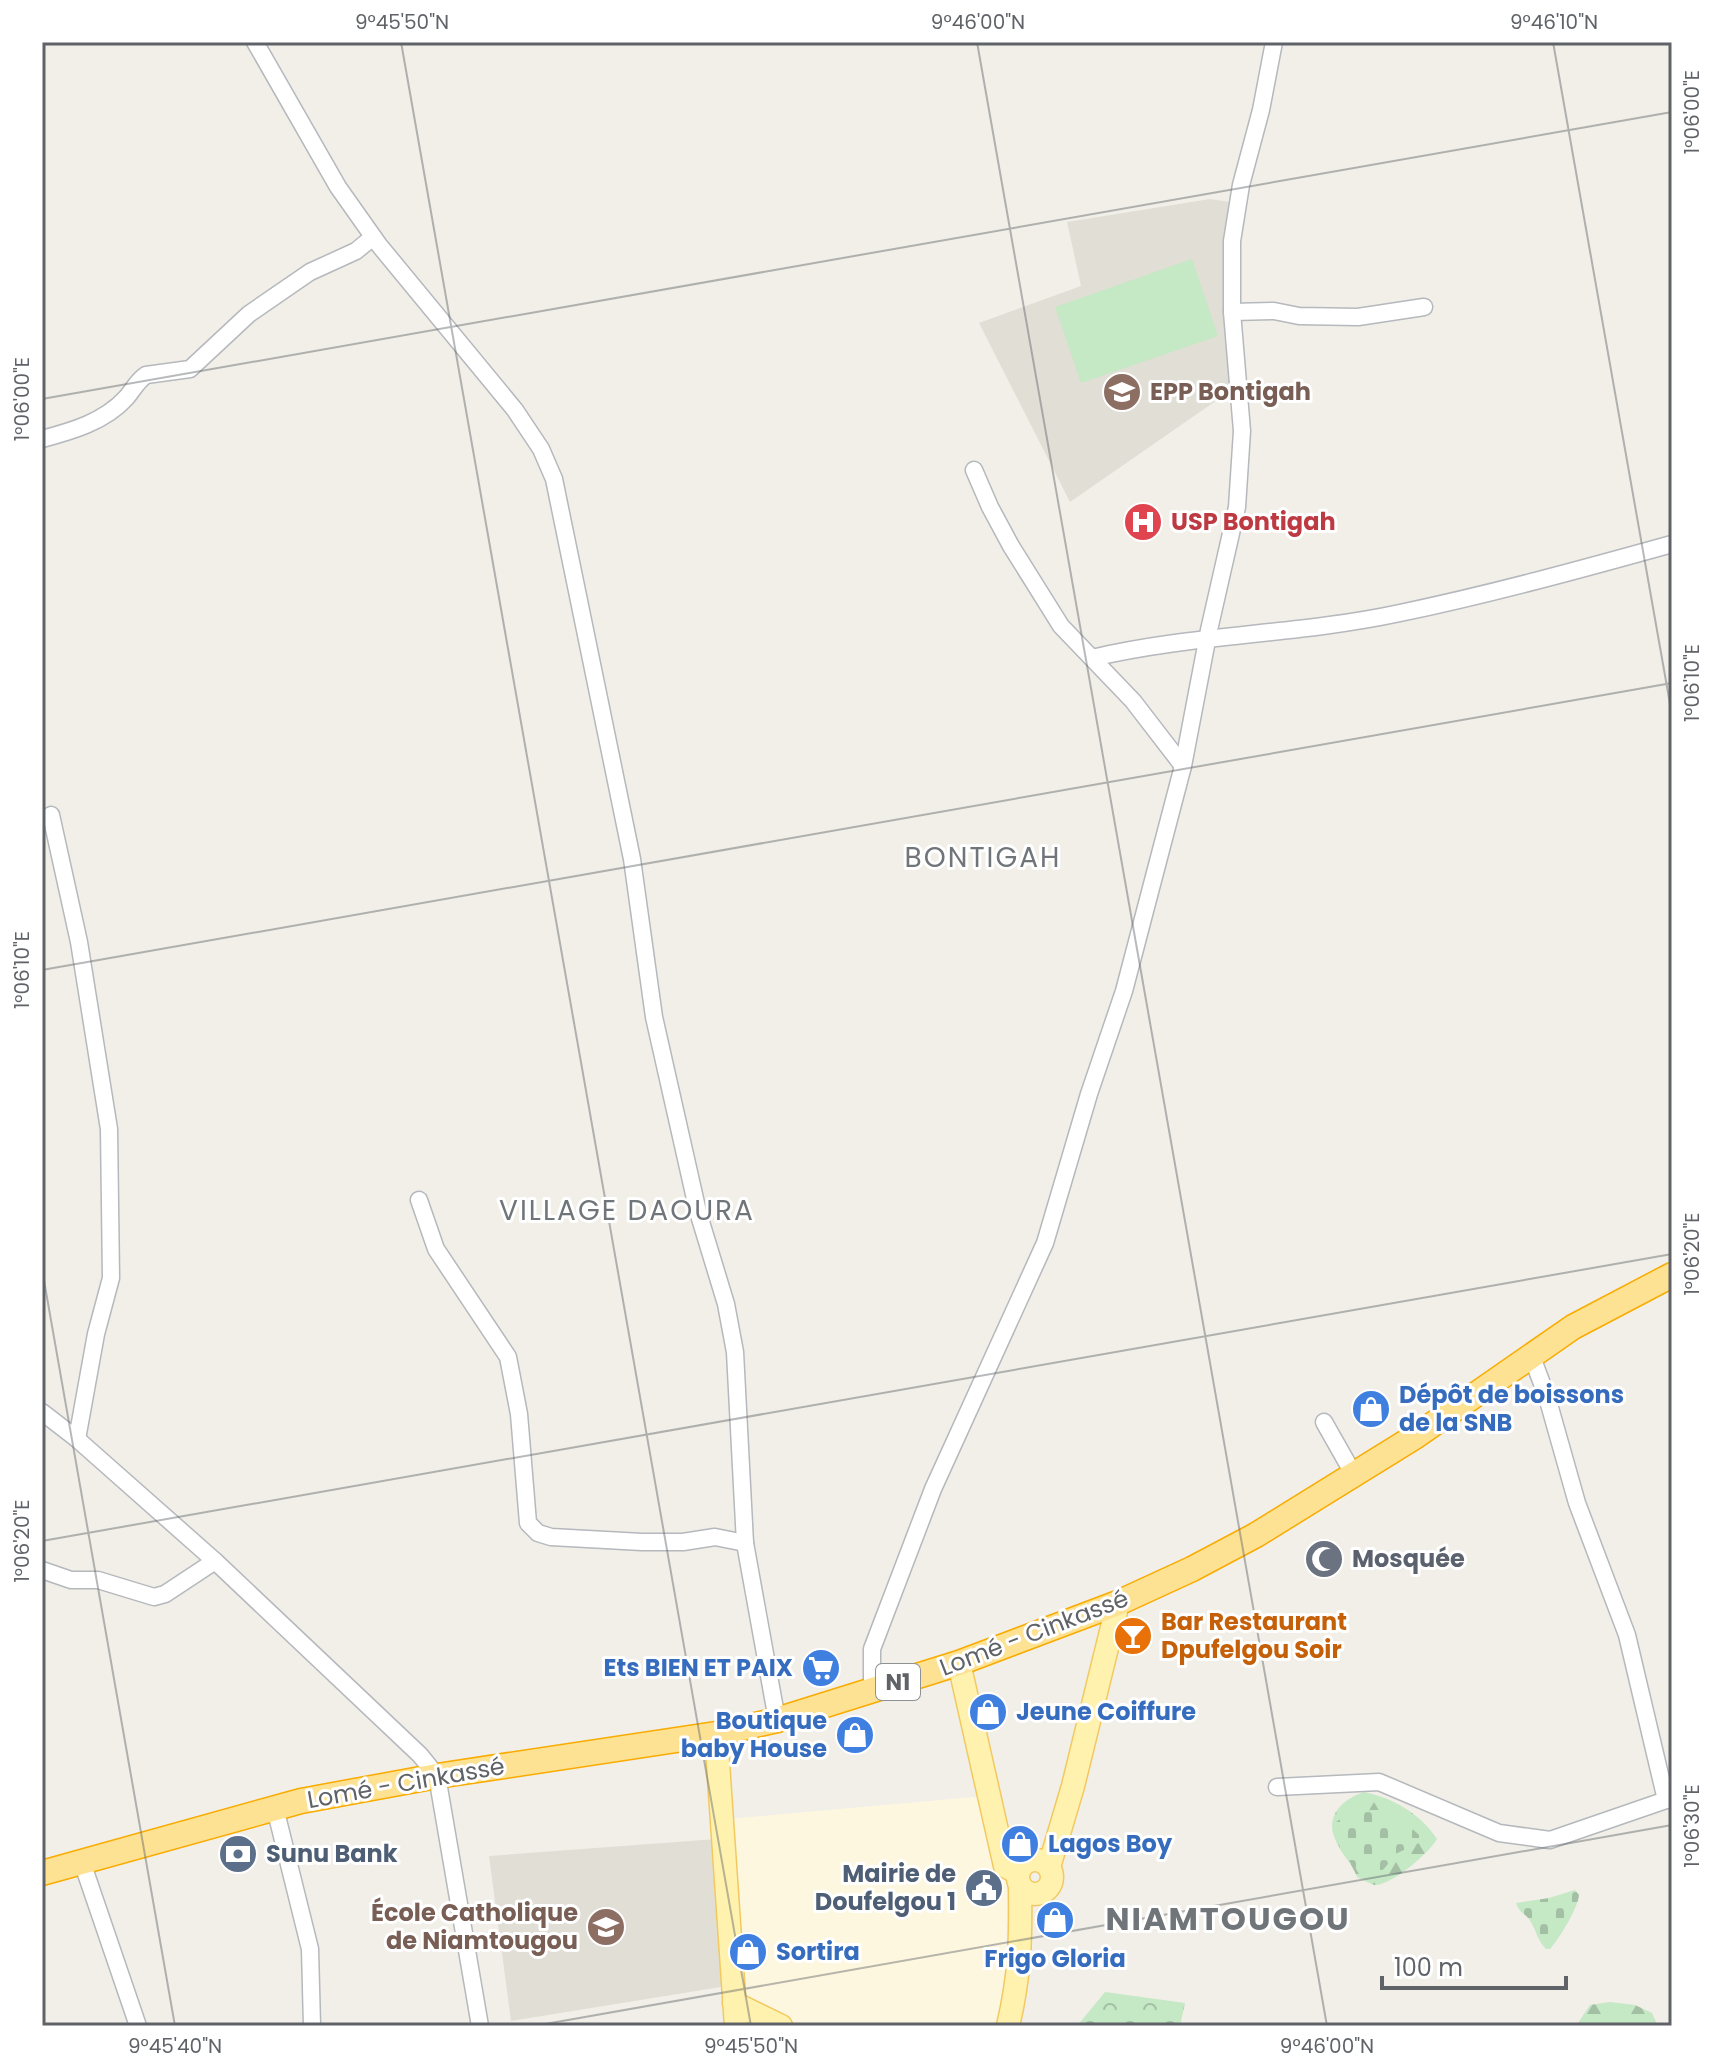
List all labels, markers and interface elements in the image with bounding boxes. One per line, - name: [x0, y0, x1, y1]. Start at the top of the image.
- text: 9°45'50"N: [355, 8, 449, 36]
- text: 9°46'00"N: [931, 8, 1025, 36]
- text: 9°46'10"N: [1510, 8, 1598, 36]
- text: 1°06'00"E: [1678, 70, 1706, 154]
- text: 1°06'00"E: [8, 357, 36, 441]
- school or university icon: EPP Bontigah: [1101, 371, 1143, 413]
- place label: EPP Bontigah: [1150, 375, 1311, 408]
- hospital icon: USP Bontigah: [1122, 501, 1164, 543]
- place label: USP Bontigah: [1171, 505, 1336, 538]
- text: 1°06'10"E: [1678, 644, 1706, 722]
- district label: BONTIGAH: [905, 838, 1061, 877]
- text: 1°06'10"E: [8, 931, 36, 1009]
- district label: VILLAGE DAOURA: [499, 1191, 755, 1230]
- text: 1°06'20"E: [1678, 1212, 1706, 1296]
- place label: Dépôt de boissons de la SNB: [1399, 1378, 1624, 1439]
- shop icon: Dépôt de boissons de la SNB: [1350, 1388, 1392, 1430]
- text: 1°06'20"E: [8, 1499, 36, 1583]
- mosque icon: Mosquée: [1303, 1538, 1345, 1580]
- place label: Mosquée: [1352, 1542, 1465, 1575]
- street label: Lomé - Cinkassé: [935, 1581, 1133, 1684]
- place label: Bar Restaurant Dpufelgou Soir: [1161, 1605, 1347, 1666]
- bar icon: Bar Restaurant Dpufelgou Soir: [1112, 1615, 1154, 1657]
- supermarket icon: Ets BIEN ET PAIX: [800, 1647, 842, 1689]
- place label: Ets BIEN ET PAIX: [604, 1651, 793, 1684]
- road number: N1: [876, 1664, 920, 1700]
- shop icon: Jeune Coiffure: [967, 1691, 1009, 1733]
- place label: Jeune Coiffure: [1016, 1695, 1196, 1728]
- place label: Boutique baby House: [681, 1704, 827, 1765]
- shop icon: Boutique baby House: [834, 1714, 876, 1756]
- street label: Lomé - Cinkassé: [305, 1749, 507, 1816]
- text: 1°06'30"E: [1678, 1784, 1706, 1868]
- shop icon: Lagos Boy: [999, 1823, 1041, 1865]
- place label: Lagos Boy: [1048, 1827, 1173, 1860]
- bank icon: Sunu Bank: [217, 1833, 259, 1875]
- place label: Sunu Bank: [266, 1837, 398, 1870]
- place label: Mairie de Doufelgou 1: [815, 1857, 956, 1918]
- public building icon: Mairie de Doufelgou 1: [963, 1867, 1005, 1909]
- place label: École Catholique de Niamtougou: [371, 1896, 578, 1957]
- district label: NIAMTOUGOU: [1105, 1896, 1351, 1941]
- shop icon: Frigo Gloria: [1034, 1899, 1076, 1941]
- school or university icon: École Catholique de Niamtougou: [585, 1906, 627, 1948]
- shop icon: Sortira: [727, 1931, 769, 1973]
- place label: Sortira: [776, 1935, 860, 1968]
- scale bar: [1382, 1940, 1566, 1990]
- place label: Frigo Gloria: [984, 1942, 1126, 1975]
- text: 100 m: [1394, 1951, 1463, 1984]
- text: 9°45'40"N: [128, 2032, 222, 2060]
- text: 9°45'50"N: [704, 2032, 798, 2060]
- text: 9°46'00"N: [1280, 2032, 1374, 2060]

